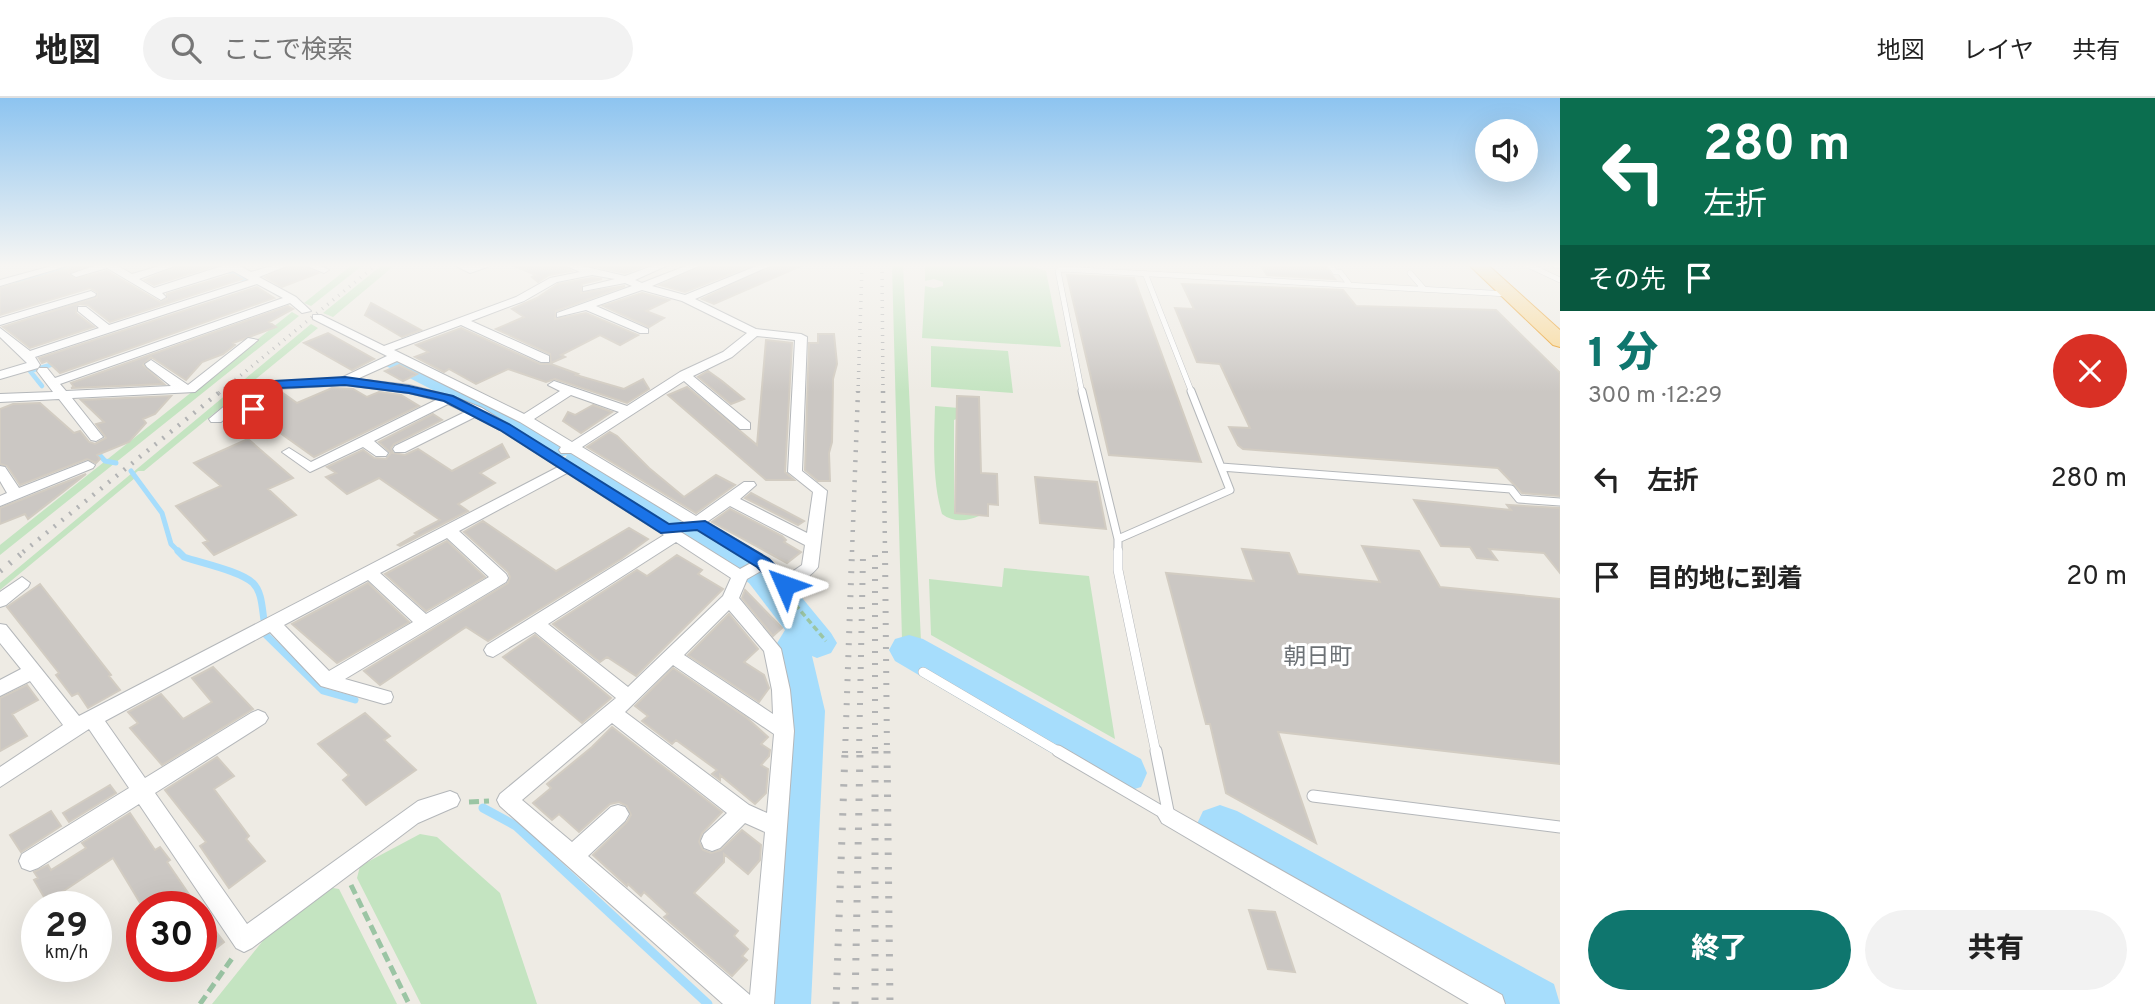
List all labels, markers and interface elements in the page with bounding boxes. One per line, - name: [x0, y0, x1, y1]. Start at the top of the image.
- search box: [143, 17, 633, 80]
- icon: search: [167, 29, 205, 67]
- text: 地図: [35, 32, 101, 74]
- text: ここで検索: [223, 35, 353, 68]
- text: 地図: [1877, 37, 1925, 67]
- text: レイヤ: [1963, 37, 2034, 67]
- text: 共有: [2072, 37, 2120, 67]
- text: 280 m: [1703, 116, 1850, 178]
- map controls: [1475, 119, 1538, 182]
- button: sound: [1475, 119, 1538, 182]
- icon: left: [1588, 126, 1679, 217]
- text: 左折: [1703, 186, 1767, 226]
- icon: arrive: [1680, 259, 1718, 297]
- text: その先: [1588, 265, 1666, 298]
- text: 1 分: [1588, 329, 1658, 382]
- button: close: [2053, 334, 2127, 408]
- pin: [223, 379, 283, 439]
- text: 300 m · 12:29: [1588, 382, 1722, 411]
- icon: arrive: [234, 390, 272, 428]
- icon: left: [1588, 460, 1626, 498]
- text: 280 m: [2051, 463, 2127, 496]
- text: 左折: [1647, 466, 1699, 499]
- position arrow: [748, 548, 822, 622]
- icon: arrive: [1588, 558, 1626, 596]
- text: 20 m: [2066, 561, 2127, 594]
- text: 目的地に到着: [1647, 564, 1803, 597]
- district label: 朝日町: [1284, 644, 1353, 673]
- speed limit sign: 30: [126, 891, 217, 982]
- text: 29: [45, 905, 88, 949]
- button: 終了: [1588, 910, 1851, 990]
- button: 共有: [1865, 910, 2127, 990]
- text: km/h: [45, 942, 88, 965]

